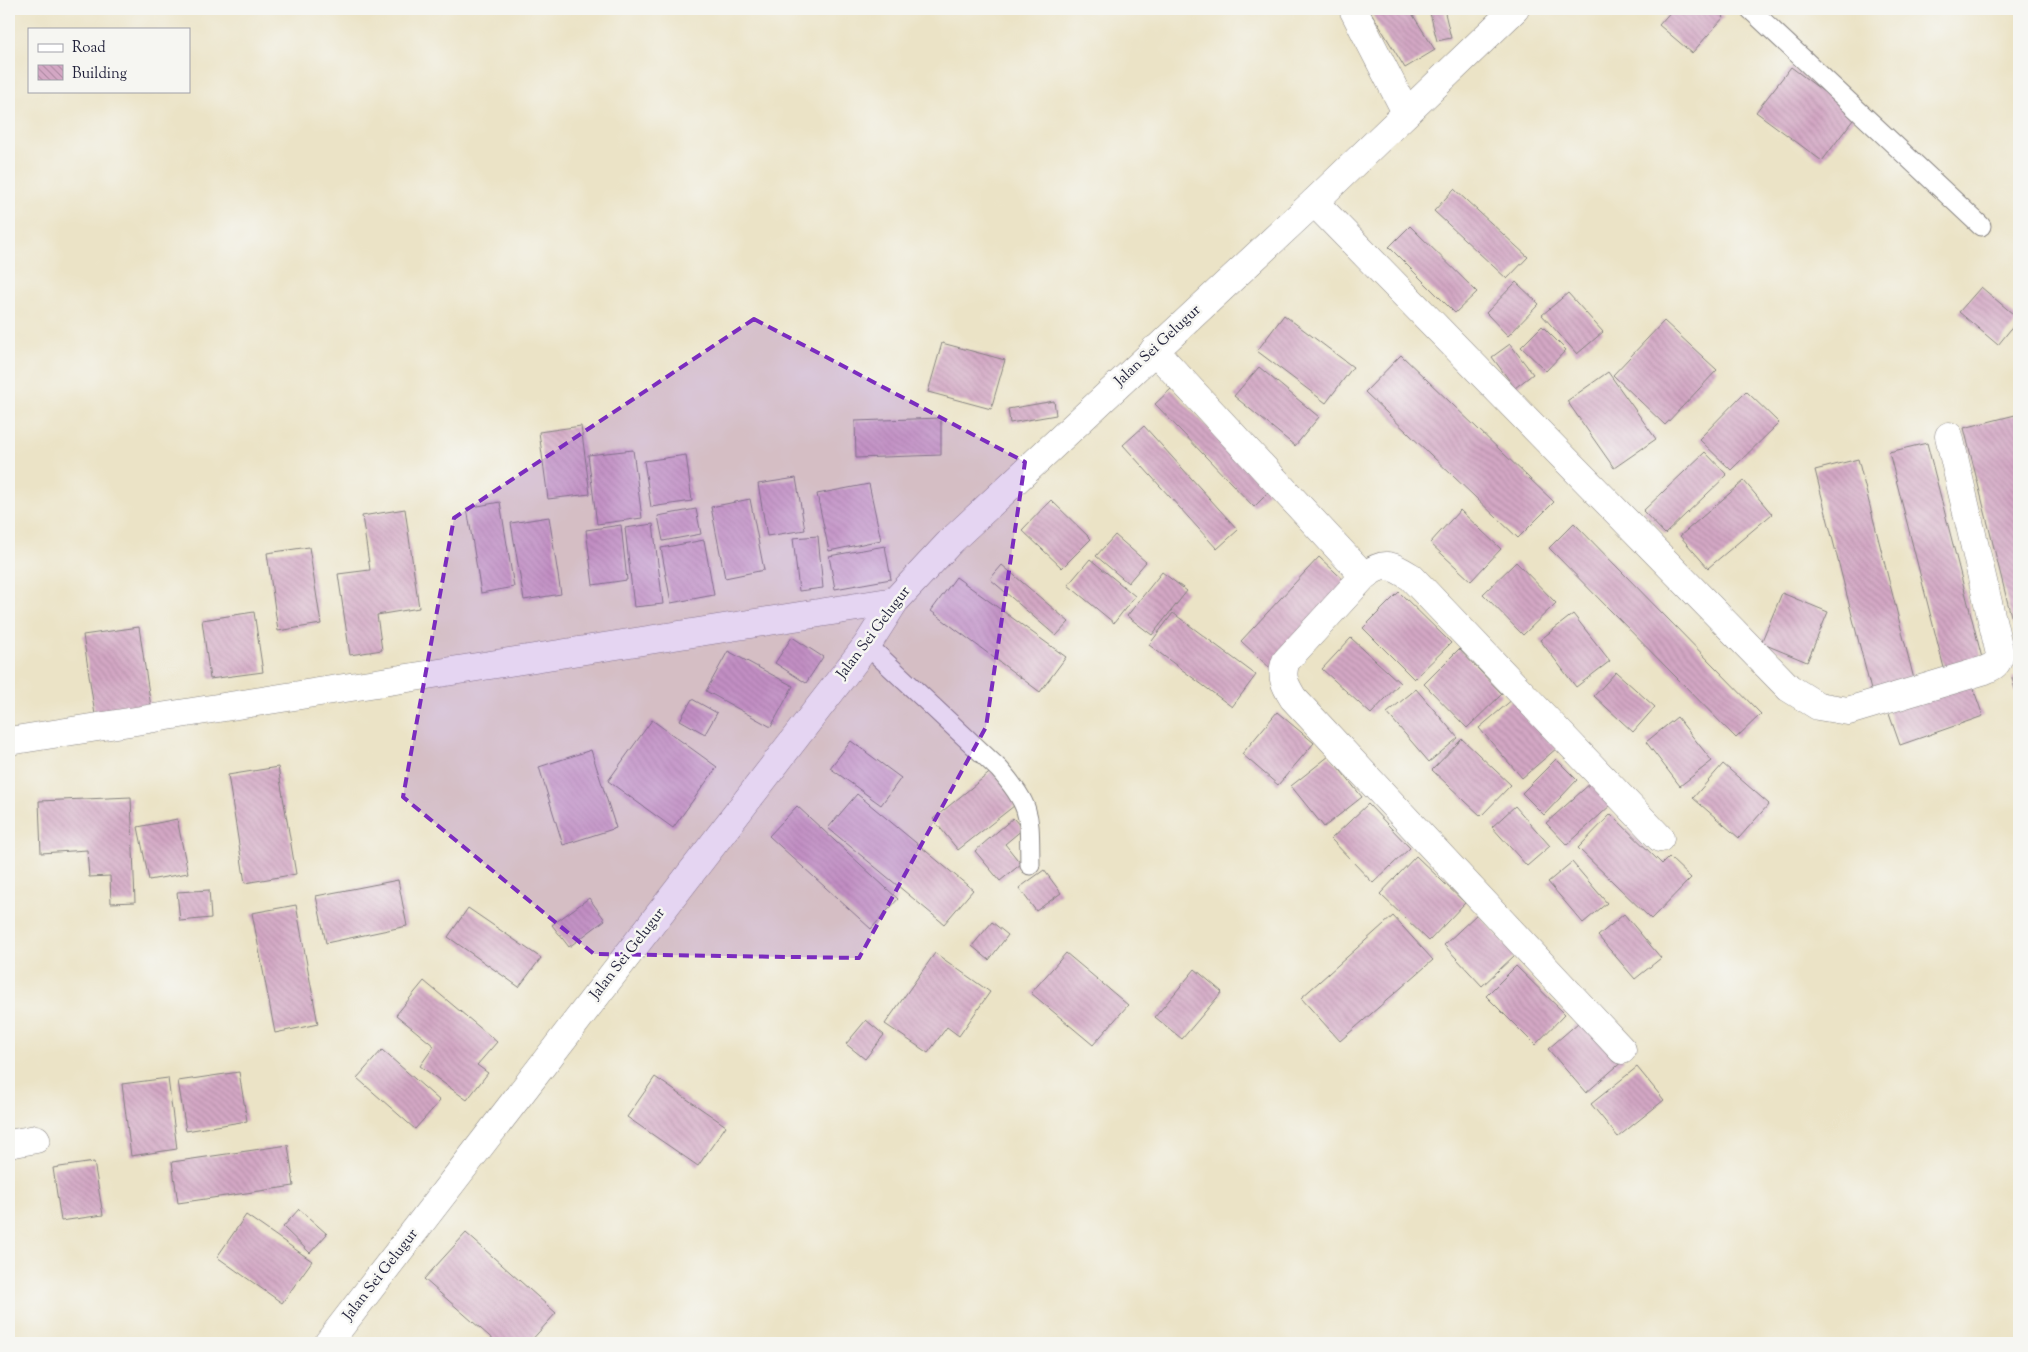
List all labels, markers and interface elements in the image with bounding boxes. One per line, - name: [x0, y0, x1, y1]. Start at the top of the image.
- legend: [28, 28, 190, 92]
- text: Road: [72, 38, 106, 59]
- text: Building: [72, 64, 127, 85]
- street label: Jalan Sei Gelugur: [1109, 300, 1206, 392]
- street label: Jalan Sei Gelugur: [832, 582, 916, 685]
- street label: Jalan Sei Gelugur: [585, 903, 671, 1005]
- street label: Jalan Sei Gelugur: [338, 1224, 424, 1326]

